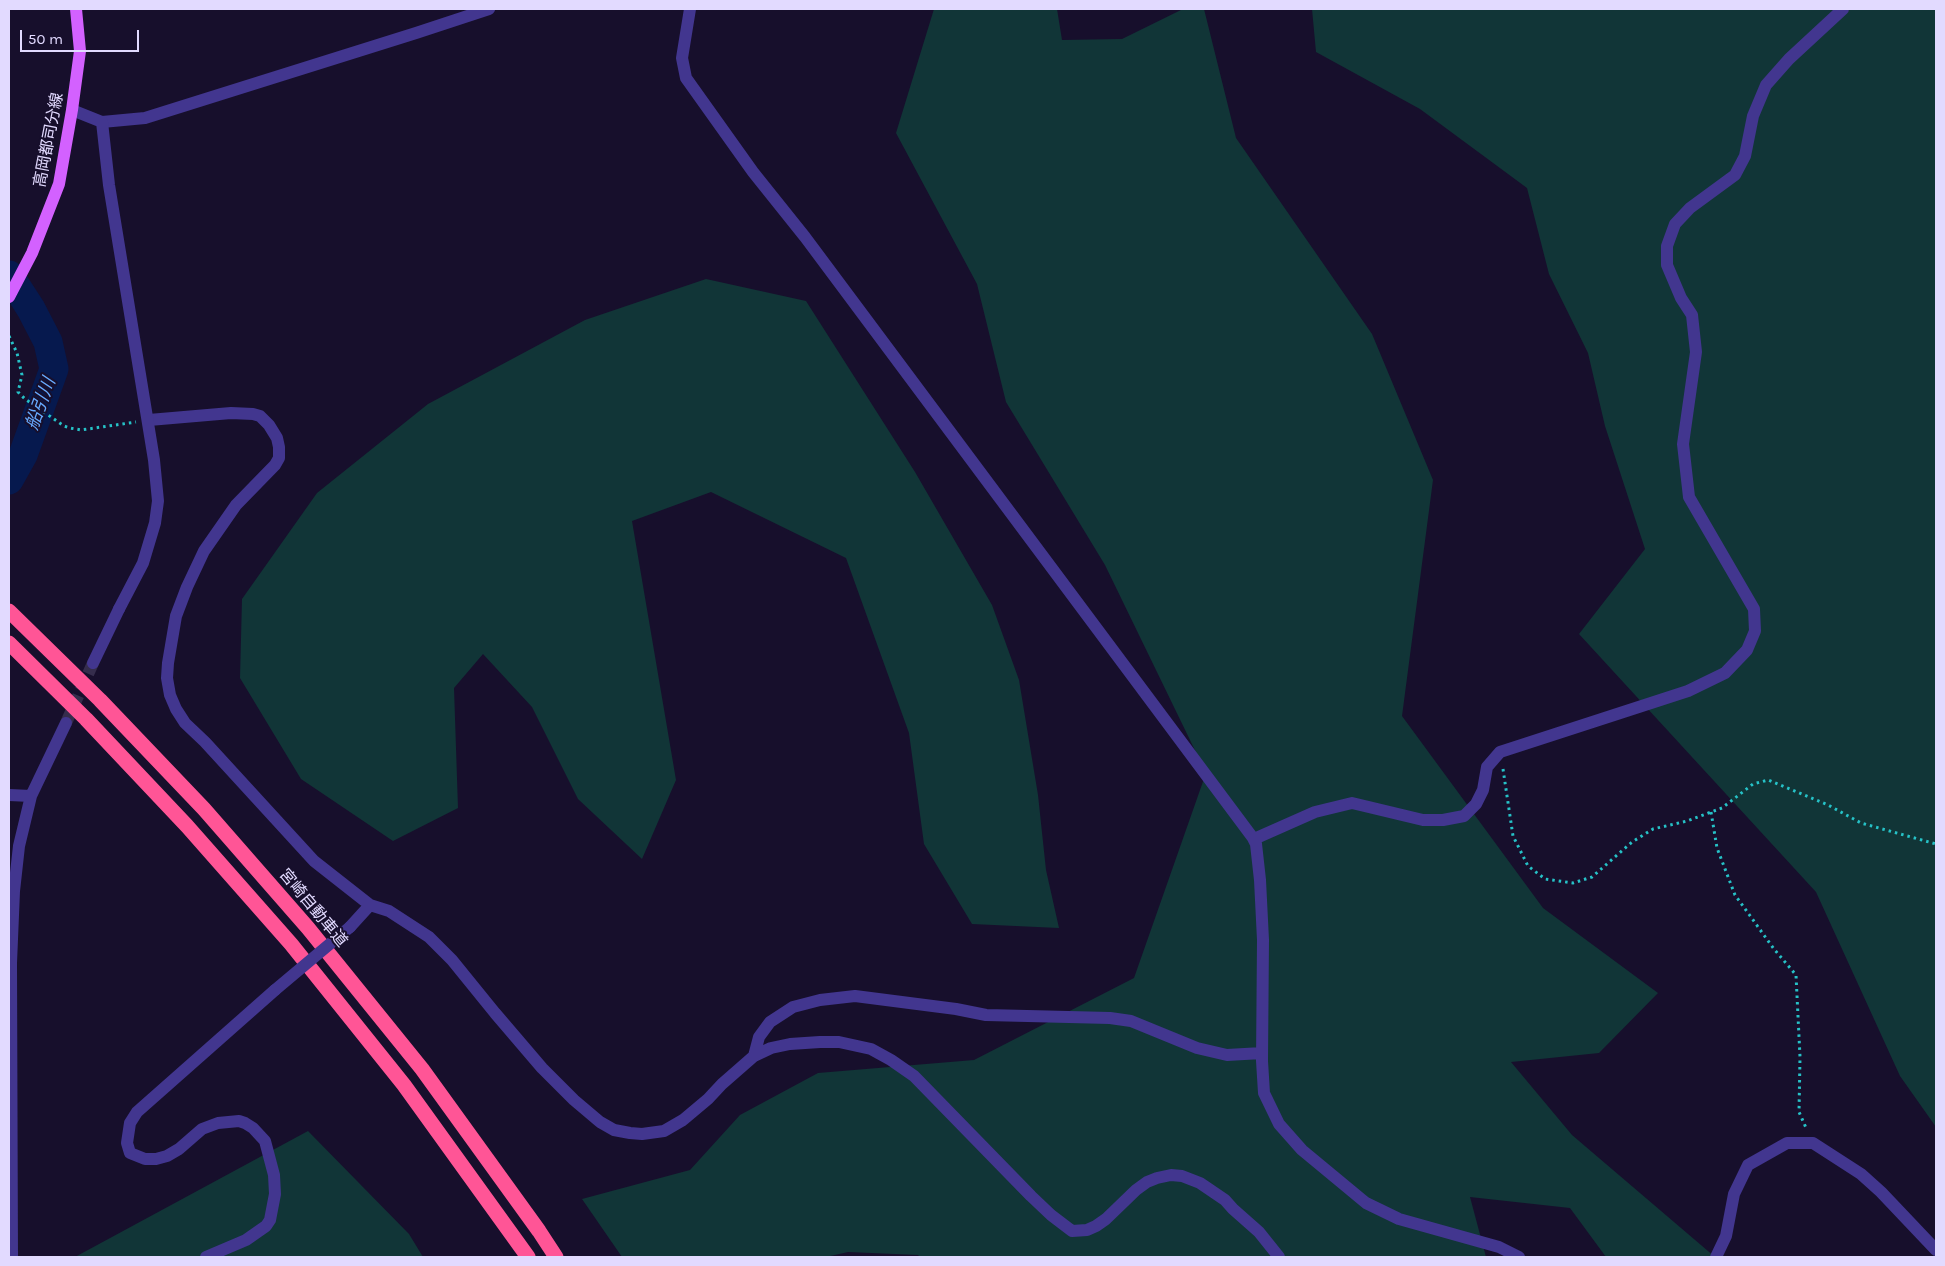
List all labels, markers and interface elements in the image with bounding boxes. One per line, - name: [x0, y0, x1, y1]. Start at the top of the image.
- scale bar: [22, 20, 141, 52]
- text: 50 m: [28, 30, 63, 48]
- street label: 高岡都司分線: [30, 91, 68, 189]
- water label: 船引川: [22, 375, 60, 433]
- street label: 宮崎自動車道: [275, 865, 351, 951]

